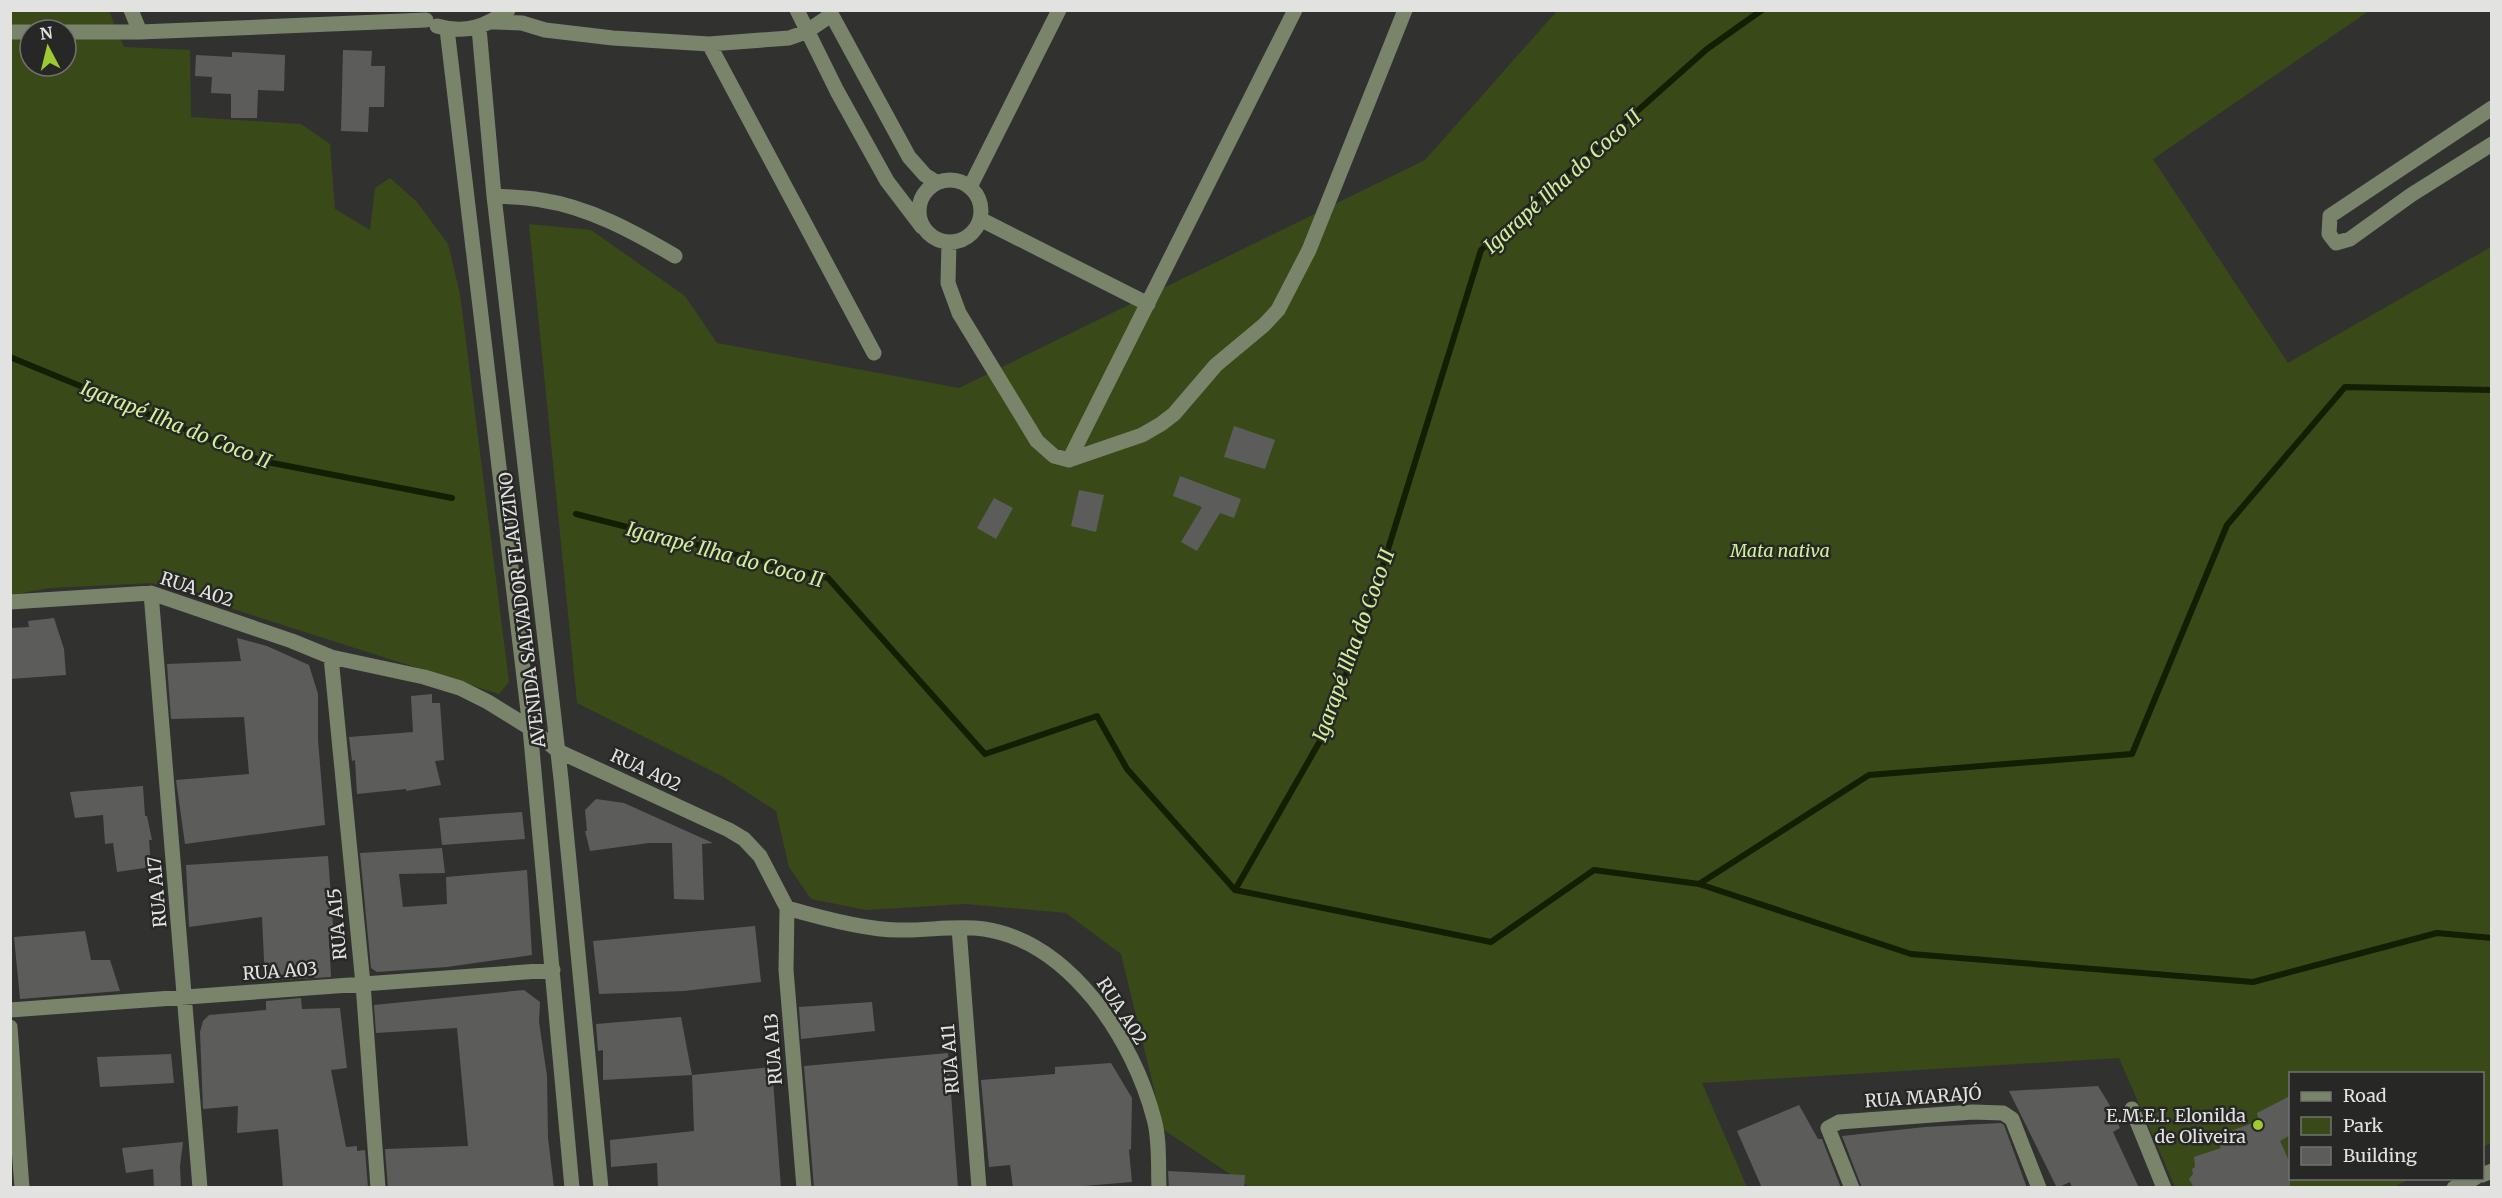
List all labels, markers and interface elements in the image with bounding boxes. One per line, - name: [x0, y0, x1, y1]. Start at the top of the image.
- north arrow: [18, 18, 78, 78]
- text: N: [39, 22, 54, 44]
- water label: Igarapé Ilha do Coco II: [1478, 103, 1647, 258]
- water label: Igarapé Ilha do Coco II: [77, 374, 276, 474]
- street label: AVENIDA SALVADOR FLAUZINO: [494, 471, 550, 750]
- water label: Igarapé Ilha do Coco II: [624, 516, 828, 593]
- park label: Mata nativa: [1729, 539, 1830, 562]
- water label: Igarapé Ilha do Coco II: [1306, 544, 1400, 745]
- street label: RUA A02: [157, 566, 237, 612]
- street label: RUA A02: [607, 744, 685, 796]
- street label: RUA A17: [142, 855, 172, 929]
- street label: RUA A15: [322, 887, 352, 961]
- street label: RUA A03: [242, 957, 318, 985]
- street label: RUA A02: [1092, 973, 1152, 1049]
- street label: RUA A13: [759, 1012, 787, 1086]
- street label: RUA A11: [936, 1023, 964, 1095]
- legend: [2289, 1072, 2484, 1180]
- street label: RUA MARAJÓ: [1864, 1081, 1982, 1113]
- text: Road: [2343, 1084, 2387, 1107]
- place label: E.M.E.I. Elonilda de Oliveira: [2106, 1104, 2246, 1148]
- text: Park: [2343, 1114, 2384, 1137]
- marker: E.M.E.I. Elonilda de Oliveira: [2251, 1118, 2265, 1132]
- text: Building: [2343, 1144, 2417, 1167]

